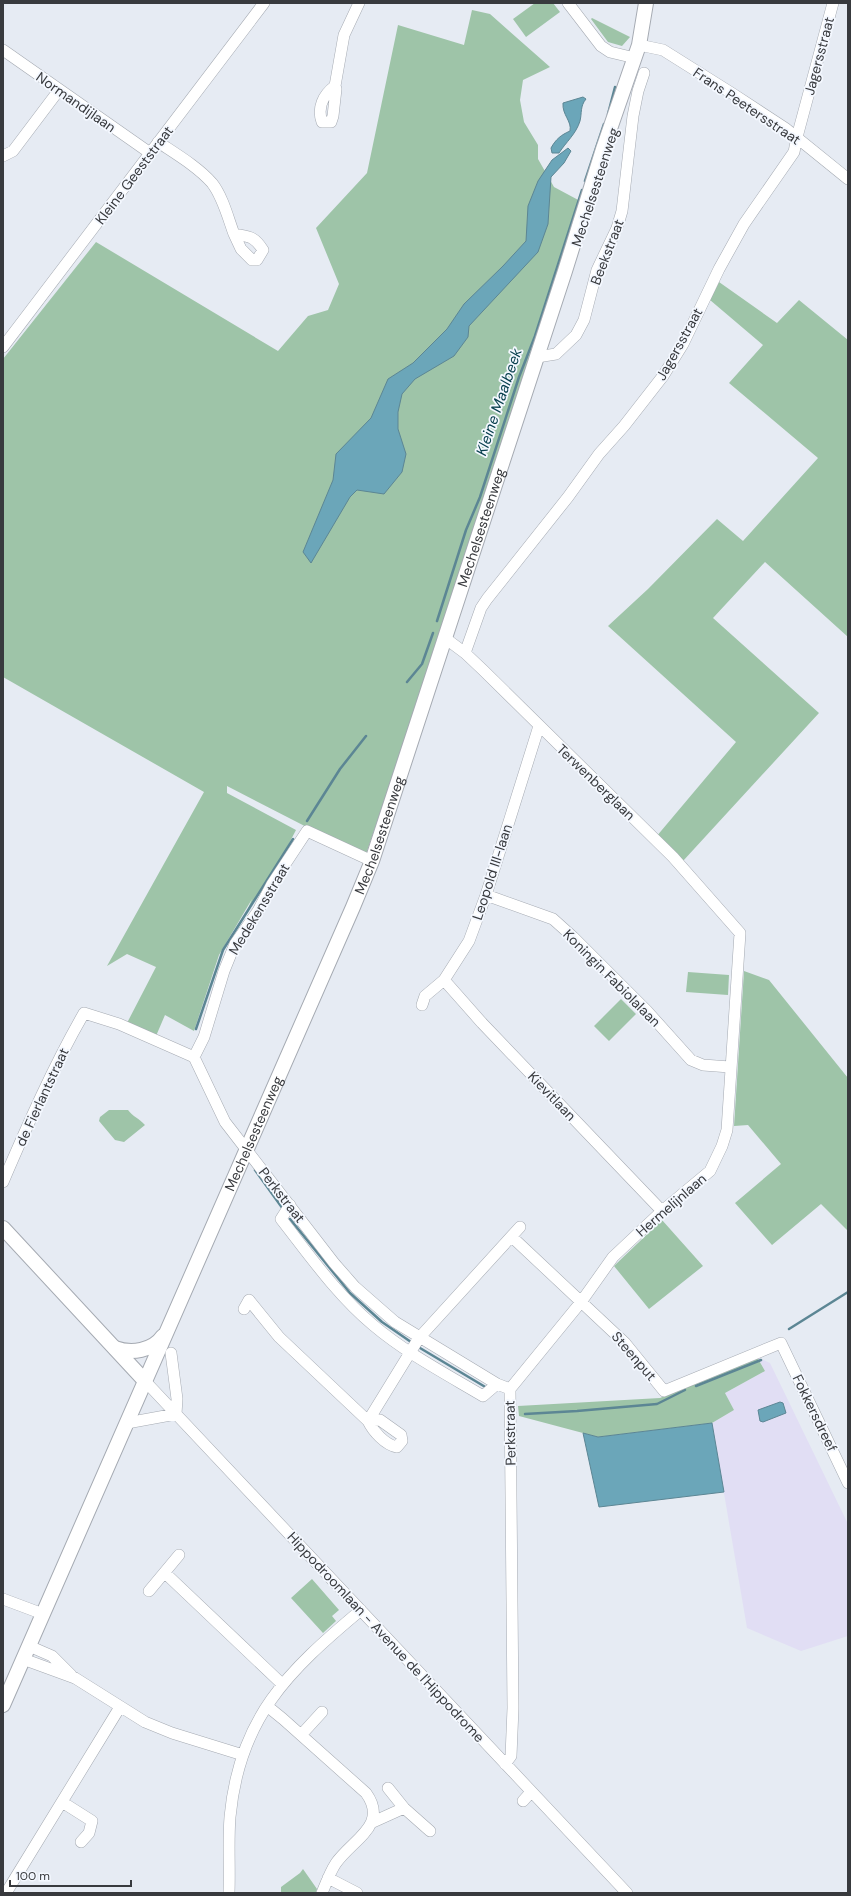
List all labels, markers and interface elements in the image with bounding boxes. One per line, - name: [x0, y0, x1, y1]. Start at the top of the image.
- street label: Jagersstraat: [800, 15, 838, 97]
- street label: Frans Peetersstraat: [690, 63, 804, 149]
- street label: Normandijlaan: [33, 68, 119, 136]
- street label: Kleine Geeststraat: [91, 122, 177, 228]
- street label: Mechelsesteenweg: [567, 125, 623, 249]
- street label: Beekstraat: [586, 217, 628, 287]
- street label: Jagersstraat: [652, 305, 706, 383]
- water label: Kleine Maalbeek: [471, 345, 527, 458]
- street label: Mechelsesteenweg: [453, 466, 509, 589]
- street label: Terwenberglaan: [553, 740, 639, 824]
- street label: Mechelsesteenweg: [350, 774, 408, 897]
- street label: Leopold III-laan: [468, 822, 516, 922]
- street label: Medekensstraat: [225, 860, 293, 958]
- street label: Koningin Fabiolalaan: [559, 925, 665, 1031]
- street label: de Fierlantstraat: [11, 1045, 73, 1149]
- street label: Kievitlaan: [524, 1068, 580, 1124]
- street label: Mechelsesteenweg: [220, 1073, 287, 1194]
- street label: Perkstraat: [255, 1164, 309, 1226]
- street label: Hermelijnlaan: [632, 1170, 710, 1240]
- street label: Steenput: [608, 1328, 660, 1384]
- street label: Fokkersdreef: [789, 1371, 842, 1455]
- street label: Perkstraat: [500, 1400, 520, 1466]
- street label: Hippodroomlaan - Avenue de l'Hippodrome: [284, 1528, 488, 1746]
- scale bar: [10, 1862, 131, 1888]
- text: 100 m: [16, 1868, 50, 1884]

